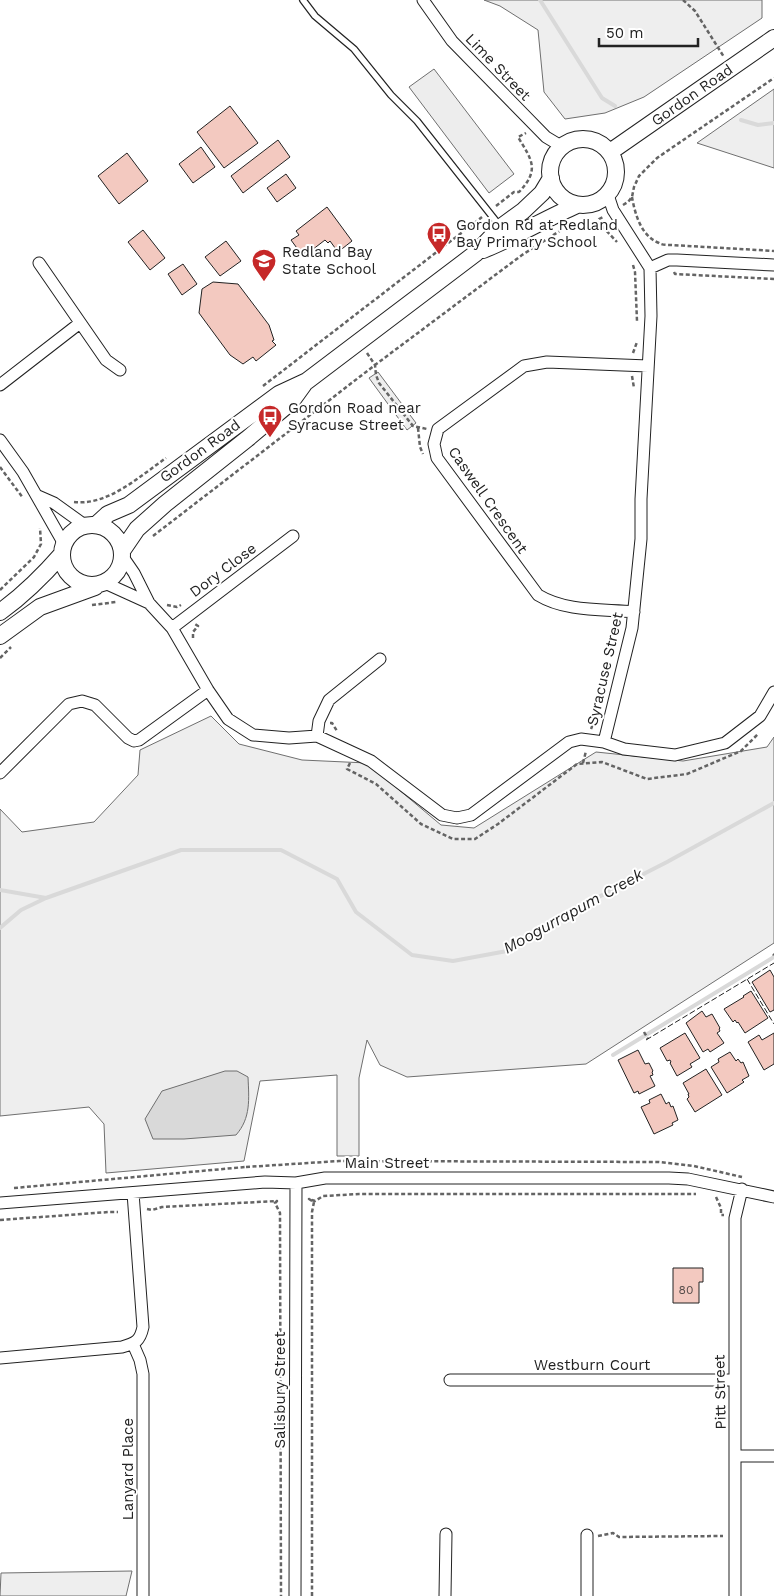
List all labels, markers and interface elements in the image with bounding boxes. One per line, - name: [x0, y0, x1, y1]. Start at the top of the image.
- scale bar: [599, 15, 698, 47]
- text: 50 m: [606, 24, 643, 42]
- street label: Lime Street: [462, 30, 535, 105]
- street label: Gordon Road: [648, 60, 736, 130]
- place label: Gordon Rd at Redland Bay Primary School: [456, 216, 618, 251]
- bus stop icon: Gordon Rd at Redland Bay Primary School: [426, 221, 452, 255]
- place label: Redland Bay State School: [282, 243, 376, 278]
- school or university icon: Redland Bay State School: [251, 248, 277, 282]
- place label: Gordon Road near Syracuse Street: [288, 399, 421, 434]
- bus stop icon: Gordon Road near Syracuse Street: [257, 404, 283, 438]
- street label: Gordon Road: [156, 416, 244, 486]
- street label: Caswell Crescent: [444, 443, 532, 557]
- street label: Dory Close: [186, 539, 260, 601]
- street label: Syracuse Street: [583, 610, 627, 727]
- water label: Moogurrapum Creek: [500, 864, 647, 957]
- street label: Main Street: [345, 1154, 430, 1172]
- house number: 80: [679, 1283, 693, 1297]
- street label: Salisbury Street: [271, 1331, 289, 1448]
- street label: Pitt Street: [710, 1354, 730, 1430]
- street label: Westburn Court: [534, 1356, 651, 1374]
- street label: Lanyard Place: [119, 1418, 137, 1520]

